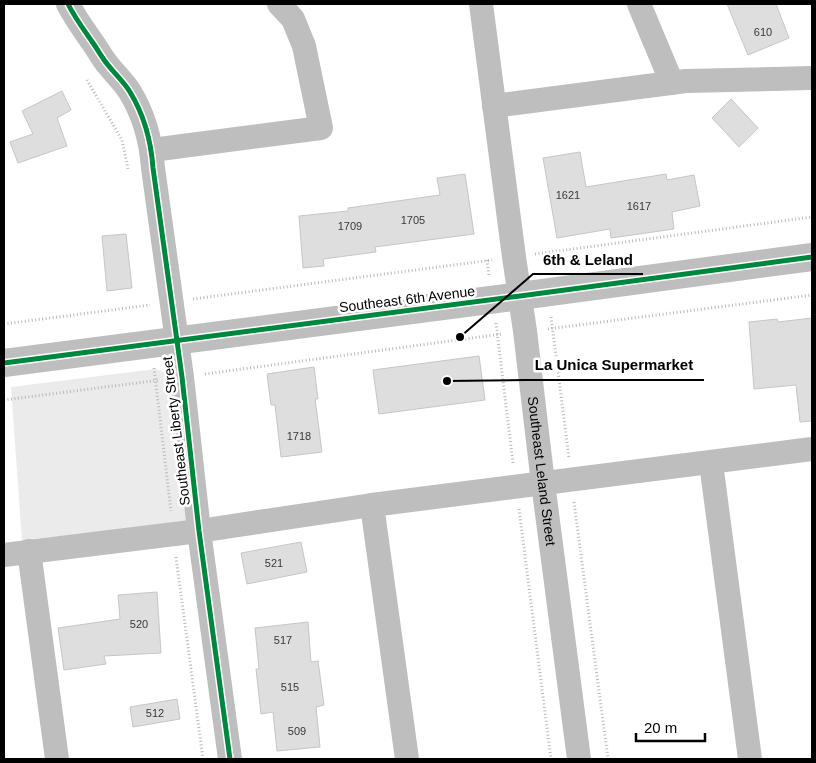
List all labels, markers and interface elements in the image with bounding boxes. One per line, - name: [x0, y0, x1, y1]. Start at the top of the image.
- house number: 610: [754, 26, 772, 38]
- house number: 1621: [556, 189, 580, 201]
- house number: 1617: [627, 200, 651, 212]
- house number: 1705: [401, 214, 425, 226]
- house number: 1709: [338, 220, 362, 232]
- callout: 6th & Leland: [533, 244, 643, 274]
- text: 6th & Leland: [543, 251, 633, 268]
- street label: Southeast 6th Avenue: [338, 283, 476, 315]
- callout: La Unica Supermarket: [525, 350, 704, 380]
- street label: Southeast Liberty Street: [159, 355, 193, 507]
- text: La Unica Supermarket: [535, 356, 693, 373]
- street label: Southeast Leland Street: [525, 395, 559, 547]
- house number: 1718: [287, 430, 311, 442]
- house number: 521: [265, 557, 283, 569]
- house number: 520: [130, 618, 148, 630]
- house number: 517: [274, 634, 292, 646]
- house number: 515: [281, 681, 299, 693]
- house number: 512: [146, 707, 164, 719]
- scale bar: [636, 710, 705, 742]
- text: 20 m: [644, 719, 677, 736]
- house number: 509: [288, 725, 306, 737]

